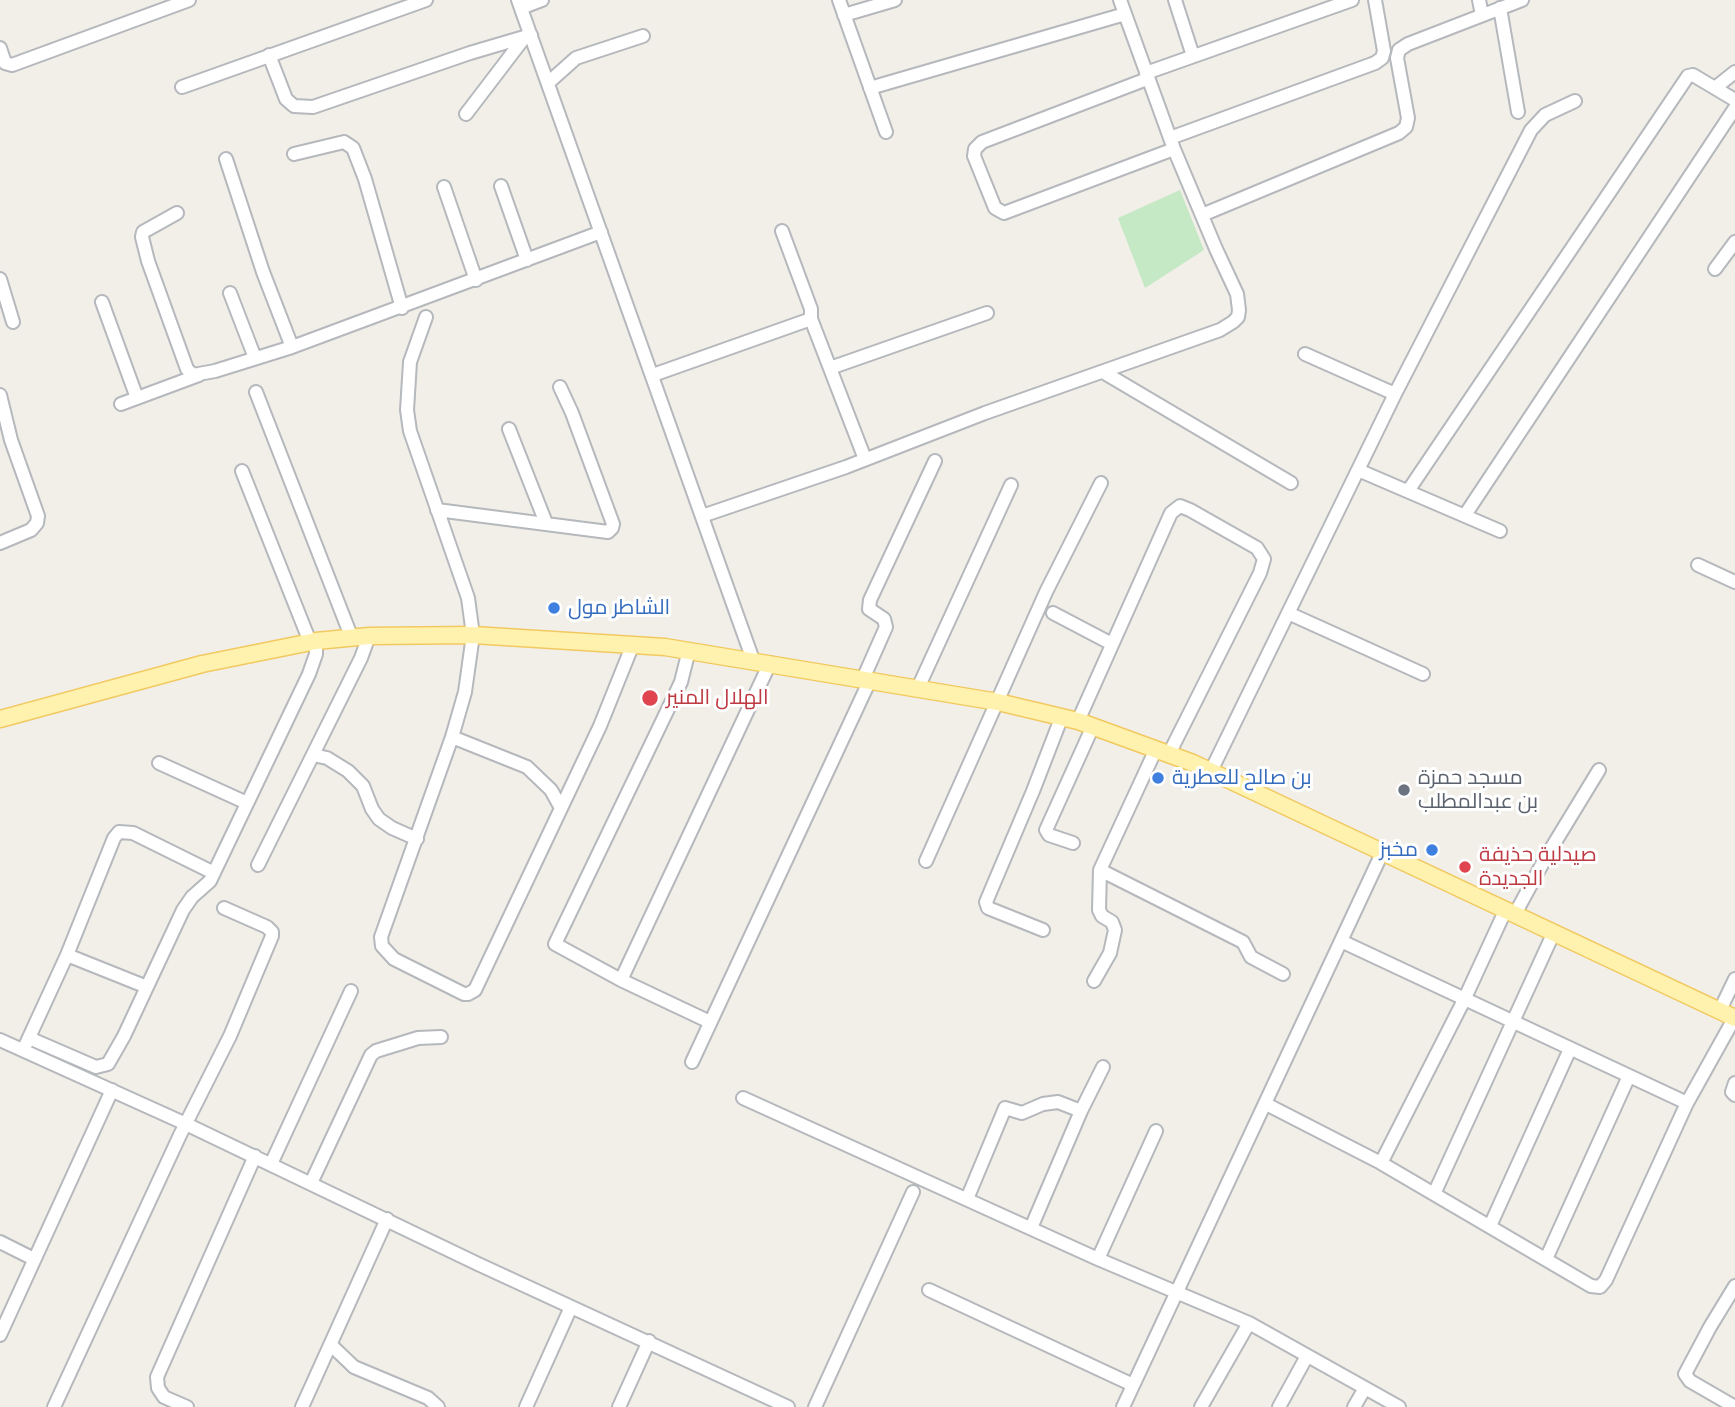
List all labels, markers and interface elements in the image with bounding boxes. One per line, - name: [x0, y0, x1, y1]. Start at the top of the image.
- place label: الشاطر مول: [568, 595, 670, 621]
- marker: الشاطر مول: [546, 600, 562, 616]
- place label: الهلال المنير: [666, 685, 769, 711]
- marker: الهلال المنير: [640, 688, 660, 708]
- place label: بن صالح للعطرية: [1172, 765, 1312, 791]
- place label: مسجد حمزة بن عبدالمطلب: [1418, 765, 1538, 815]
- marker: بن صالح للعطرية: [1150, 770, 1166, 786]
- marker: مسجد حمزة بن عبدالمطلب: [1396, 782, 1412, 798]
- place label: مخبز: [1379, 837, 1418, 863]
- marker: مخبز: [1424, 842, 1440, 858]
- place label: صيدلية حذيفة الجديدة: [1479, 842, 1597, 892]
- marker: صيدلية حذيفة الجديدة: [1457, 859, 1473, 875]

